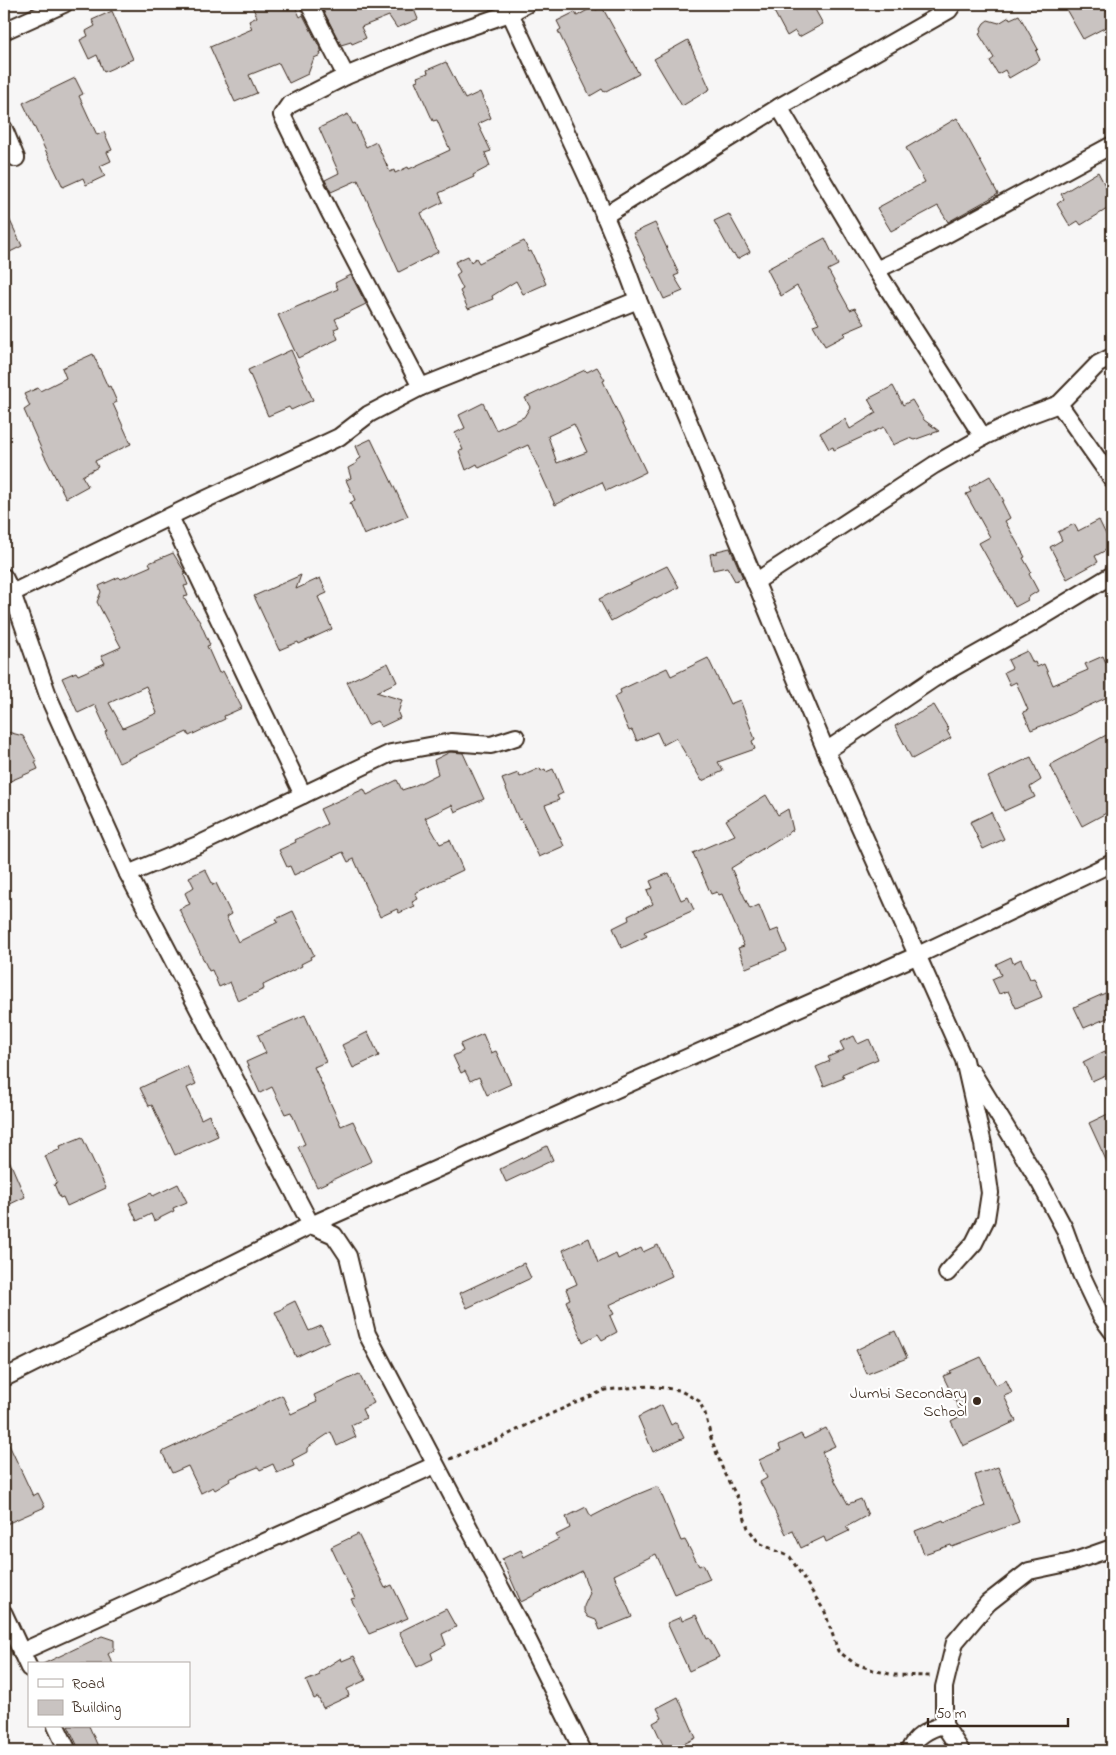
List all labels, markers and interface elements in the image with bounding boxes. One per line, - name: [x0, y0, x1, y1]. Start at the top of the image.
- place label: Jumbi Secondary School: [850, 1382, 967, 1424]
- marker: Jumbi Secondary School: [971, 1395, 983, 1407]
- legend: [28, 1662, 190, 1728]
- text: Road: [72, 1673, 105, 1695]
- scale bar: [928, 1695, 1068, 1727]
- text: Building: [71, 1697, 121, 1720]
- text: 50 m: [936, 1703, 967, 1725]

